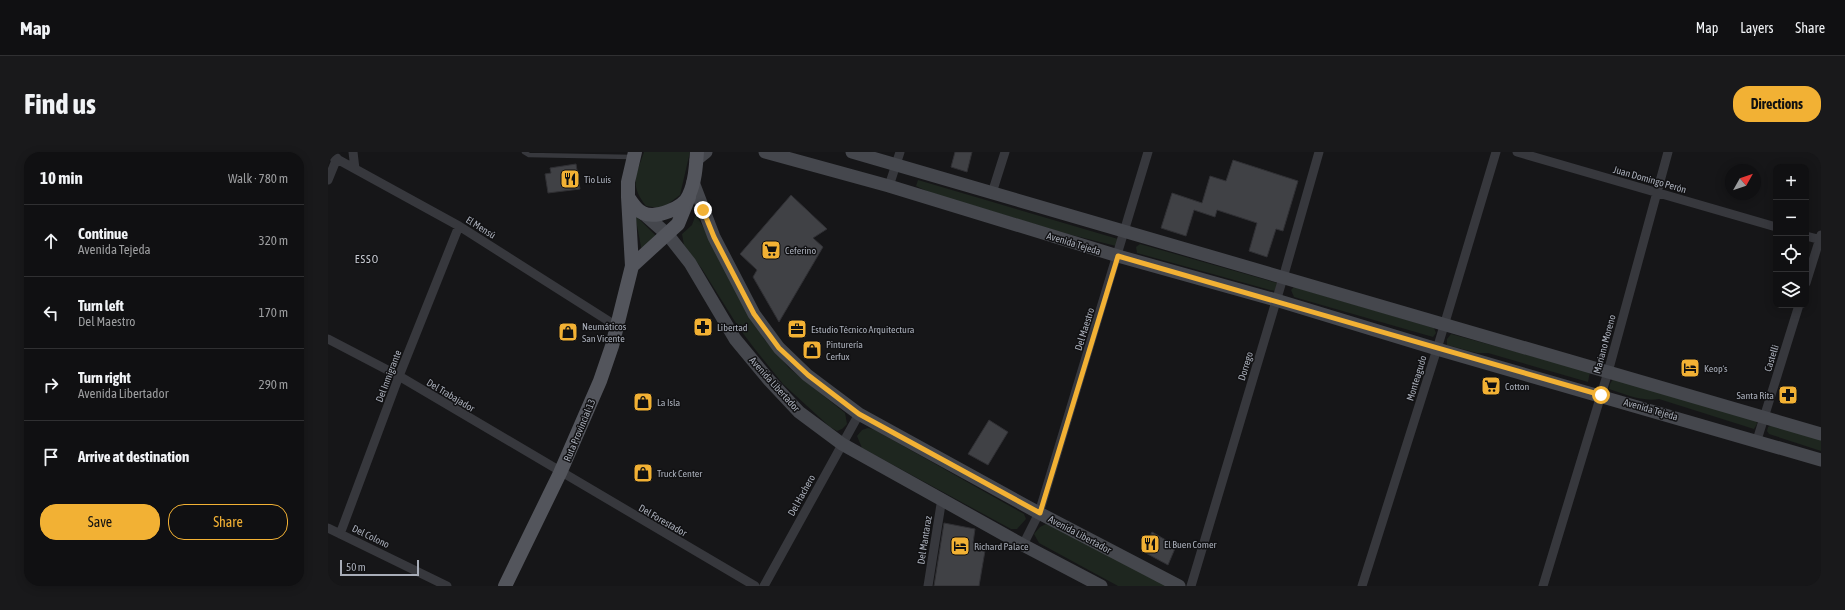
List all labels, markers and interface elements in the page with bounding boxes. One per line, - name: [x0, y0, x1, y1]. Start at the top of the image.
- text: Map: [20, 17, 51, 39]
- text: Map: [1696, 20, 1718, 36]
- text: Layers: [1740, 20, 1773, 36]
- text: Share: [1795, 20, 1825, 36]
- button: Directions: [1733, 86, 1821, 122]
- text: Find us: [24, 88, 96, 120]
- street label: Juan Domingo Perón: [1612, 164, 1688, 195]
- north arrow: [1725, 164, 1761, 200]
- map controls: [1773, 164, 1809, 308]
- button: +: [1773, 164, 1809, 200]
- text: 10 min: [40, 168, 83, 188]
- restaurant icon: Tìo Luis: [559, 168, 581, 190]
- text: Walk · 780 m: [228, 171, 288, 186]
- place label: Tìo Luis: [584, 174, 612, 185]
- button: −: [1773, 200, 1809, 236]
- route end: [694, 201, 712, 219]
- street label: El Mensú: [464, 214, 498, 241]
- text: Continue: [78, 225, 128, 242]
- icon: ahead: [40, 230, 62, 252]
- street label: Avenida Tejeda: [1046, 230, 1103, 257]
- text: 320 m: [259, 233, 288, 248]
- button: locate: [1773, 236, 1809, 272]
- supermarket icon: Ceferino: [760, 239, 782, 261]
- text: Avenida Tejeda: [78, 242, 151, 257]
- place label: Ceferino: [785, 245, 816, 256]
- district label: ESSO: [355, 253, 379, 265]
- button: layers: [1773, 272, 1809, 308]
- text: Turn left: [78, 297, 124, 314]
- icon: left: [40, 302, 62, 324]
- text: 170 m: [259, 305, 288, 320]
- street label: Del Maestro: [1073, 306, 1096, 352]
- street label: Mariano Moreno: [1591, 313, 1618, 375]
- text: Del Maestro: [78, 314, 135, 329]
- pharmacy icon: Libertad: [692, 316, 714, 338]
- office icon: Estudio Técnico Arquitectura: [786, 318, 808, 340]
- shop icon: Neumáticos San Vicente: [557, 321, 579, 343]
- place label: Neumáticos San Vicente: [582, 321, 627, 344]
- place label: Libertad: [717, 322, 748, 333]
- place label: Estudio Técnico Arquitectura: [811, 324, 915, 335]
- shop icon: Pinturería Cerfux: [801, 339, 823, 361]
- place label: Pinturería Cerfux: [826, 339, 863, 362]
- street label: Castelli: [1762, 343, 1781, 373]
- street label: Del Inmigrante: [373, 348, 404, 404]
- street label: Dorrego: [1236, 350, 1255, 382]
- street label: Monteagudo: [1404, 354, 1429, 402]
- street label: Avenida Libertador: [747, 355, 803, 415]
- hotel icon: Keop´s: [1679, 357, 1701, 379]
- place label: Keop´s: [1704, 363, 1728, 374]
- text: Turn right: [78, 369, 131, 386]
- icon: right: [40, 374, 62, 396]
- supermarket icon: Cotton: [1480, 375, 1502, 397]
- text: 290 m: [259, 377, 288, 392]
- street label: Del Trabajador: [425, 377, 478, 415]
- place label: Cotton: [1505, 381, 1530, 392]
- pharmacy icon: Santa Rita: [1777, 384, 1799, 406]
- text: Avenida Libertador: [78, 386, 168, 401]
- route start: [1592, 386, 1610, 404]
- place label: Santa Rita: [1737, 390, 1774, 401]
- shop icon: La Isla: [632, 391, 654, 413]
- street label: Avenida Tejeda: [1622, 396, 1680, 423]
- street label: Ruta Provincial 13: [561, 397, 598, 463]
- place label: La Isla: [657, 397, 681, 408]
- icon: arrive: [40, 446, 62, 468]
- text: Arrive at destination: [78, 448, 189, 465]
- shop icon: Truck Center: [632, 462, 654, 484]
- place label: Truck Center: [657, 468, 703, 479]
- street label: Del Hachero: [786, 472, 817, 518]
- street label: Del Forestador: [637, 502, 690, 539]
- button: Save: [40, 504, 160, 540]
- button: Share: [168, 504, 288, 540]
- street label: Avenida Libertador: [1046, 513, 1114, 556]
- street label: Del Mantaraz: [915, 515, 934, 565]
- street label: Del Colono: [350, 523, 392, 550]
- restaurant icon: El Buen Comer: [1139, 533, 1161, 555]
- hotel icon: Richard Palace: [949, 535, 971, 557]
- place label: El Buen Comer: [1164, 539, 1218, 550]
- place label: Richard Palace: [974, 541, 1029, 552]
- scale bar: [340, 558, 419, 577]
- text: 50 m: [346, 561, 366, 573]

